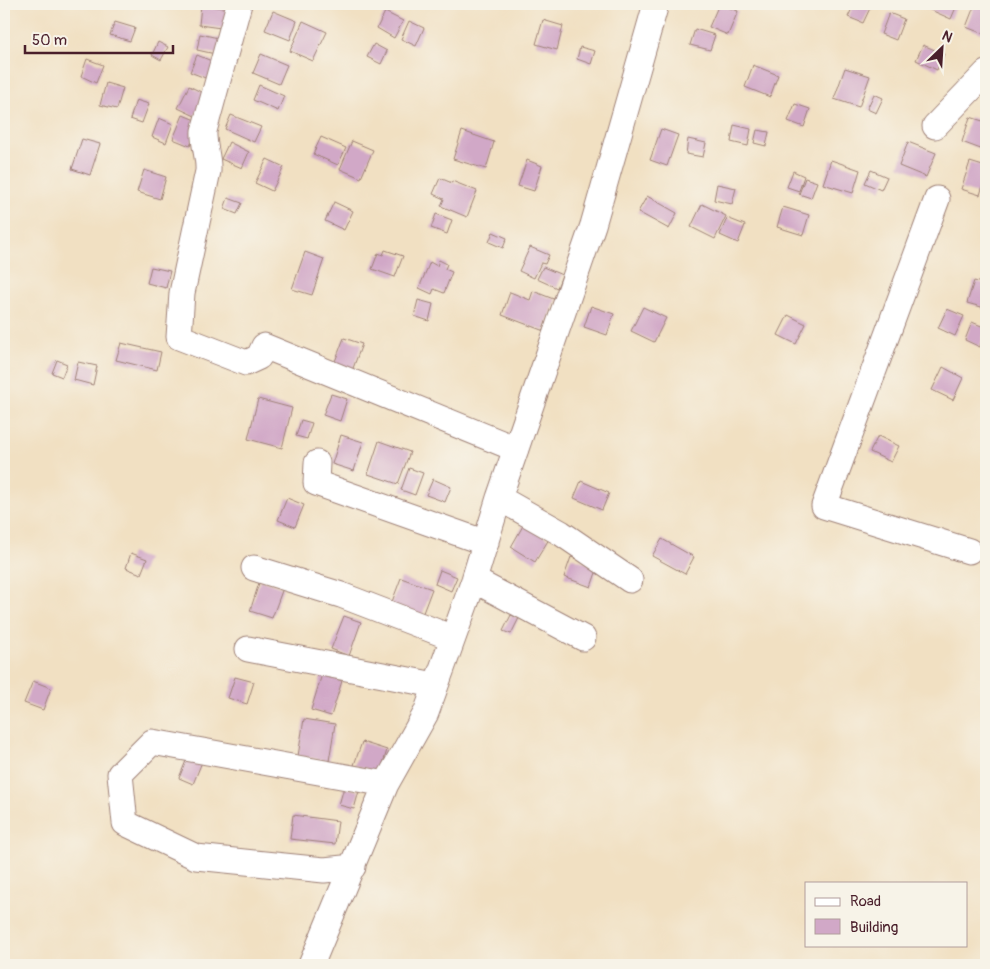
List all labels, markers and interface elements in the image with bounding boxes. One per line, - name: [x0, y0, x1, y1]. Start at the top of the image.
- scale bar: [25, 22, 172, 54]
- north arrow: [918, 22, 968, 72]
- text: N: [939, 27, 955, 46]
- text: 50 m: [32, 31, 67, 50]
- legend: [805, 882, 968, 946]
- text: Road: [850, 892, 881, 911]
- text: Building: [850, 918, 898, 937]

